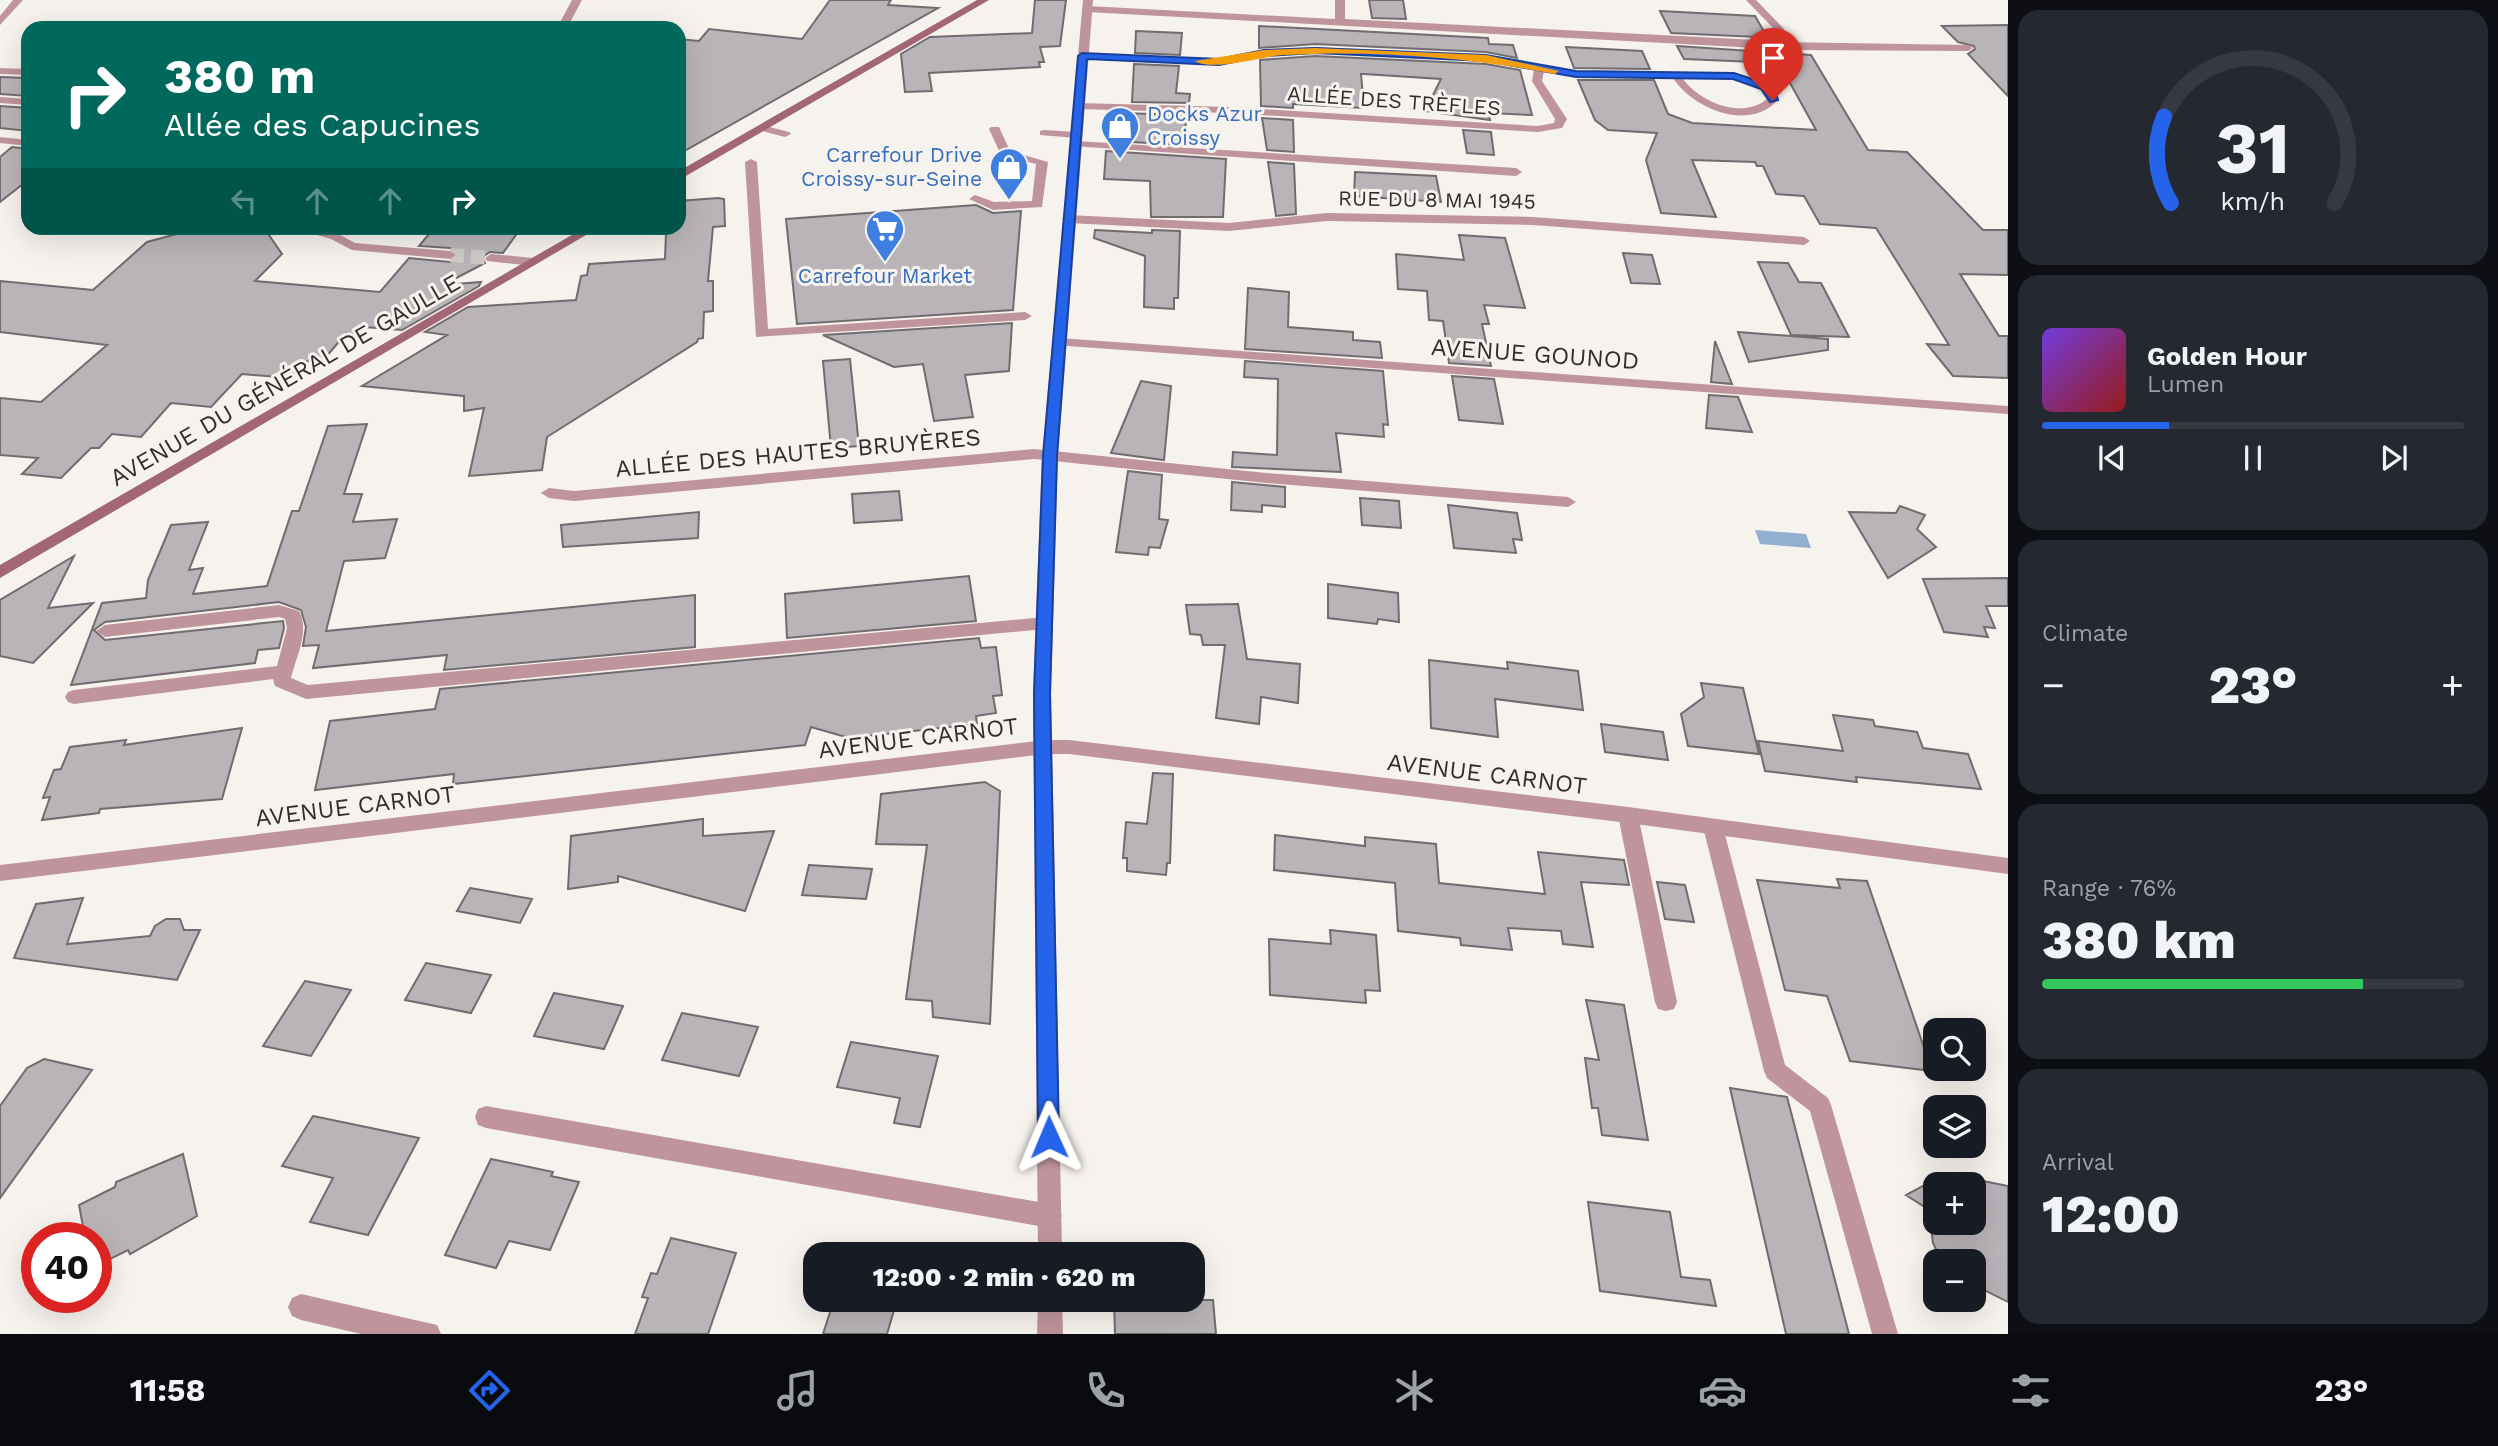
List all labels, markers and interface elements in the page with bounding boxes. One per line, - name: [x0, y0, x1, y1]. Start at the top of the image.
- pin: [1743, 28, 1803, 100]
- icon: arrive: [1754, 39, 1792, 77]
- text: 380 m: [164, 47, 315, 105]
- icon: right: [49, 49, 140, 140]
- street label: ALLÉE DES TRÈFLES: [1287, 81, 1502, 120]
- place label: Docks Azur Croissy: [1147, 101, 1263, 150]
- shop icon: Docks Azur Croissy: [1099, 105, 1141, 160]
- text: Allée des Capucines: [164, 106, 480, 144]
- text: 31: [2216, 106, 2290, 192]
- place label: Carrefour Drive Croissy-sur-Seine: [801, 142, 982, 191]
- shop icon: Carrefour Drive Croissy-sur-Seine: [988, 146, 1030, 201]
- icon: left: [225, 182, 263, 220]
- icon: ahead: [298, 182, 336, 220]
- icon: ahead: [371, 182, 409, 220]
- icon: right: [444, 182, 482, 220]
- street label: RUE DU 8 MAI 1945: [1338, 185, 1536, 214]
- text: km/h: [2221, 187, 2285, 216]
- supermarket icon: Carrefour Market: [864, 208, 906, 263]
- place label: Carrefour Market: [798, 263, 972, 288]
- street label: AVENUE DU GÉNÉRAL DE GAULLE: [105, 268, 465, 492]
- street label: AVENUE GOUNOD: [1430, 333, 1640, 375]
- text: Golden Hour: [2147, 341, 2307, 371]
- text: Lumen: [2147, 371, 2224, 398]
- street label: ALLÉE DES HAUTES BRUYÈRES: [614, 423, 982, 483]
- icon: previous: [2093, 439, 2131, 477]
- icon: pause: [2234, 439, 2272, 477]
- icon: next: [2375, 439, 2413, 477]
- text: Climate: [2042, 620, 2128, 647]
- text: 23°: [2209, 655, 2297, 716]
- text: −: [2042, 663, 2065, 707]
- text: +: [2441, 663, 2464, 707]
- street label: AVENUE CARNOT: [816, 712, 1020, 764]
- street label: AVENUE CARNOT: [1385, 748, 1589, 800]
- street label: AVENUE CARNOT: [253, 780, 457, 832]
- text: Range · 76%: [2042, 875, 2176, 902]
- text: 380 km: [2042, 910, 2236, 971]
- map controls: [1923, 1018, 1986, 1312]
- button: search: [1923, 1018, 1986, 1081]
- button: layers: [1923, 1095, 1986, 1158]
- position arrow: [1012, 1100, 1086, 1174]
- text: Arrival: [2042, 1149, 2114, 1176]
- button: +: [1923, 1172, 1986, 1235]
- text: 12:00: [2042, 1184, 2180, 1245]
- speed limit sign: 40: [21, 1222, 112, 1313]
- button: −: [1923, 1249, 1986, 1312]
- text: 12:00 · 2 min · 620 m: [873, 1262, 1135, 1292]
- icon: directions: [465, 1366, 514, 1415]
- icon: music: [773, 1366, 822, 1415]
- icon: phone: [1081, 1366, 1130, 1415]
- icon: climate: [1390, 1366, 1439, 1415]
- icon: car: [1698, 1366, 1747, 1415]
- icon: filters: [2006, 1366, 2055, 1415]
- text: 11:58: [130, 1371, 206, 1409]
- text: 23°: [2314, 1371, 2368, 1409]

